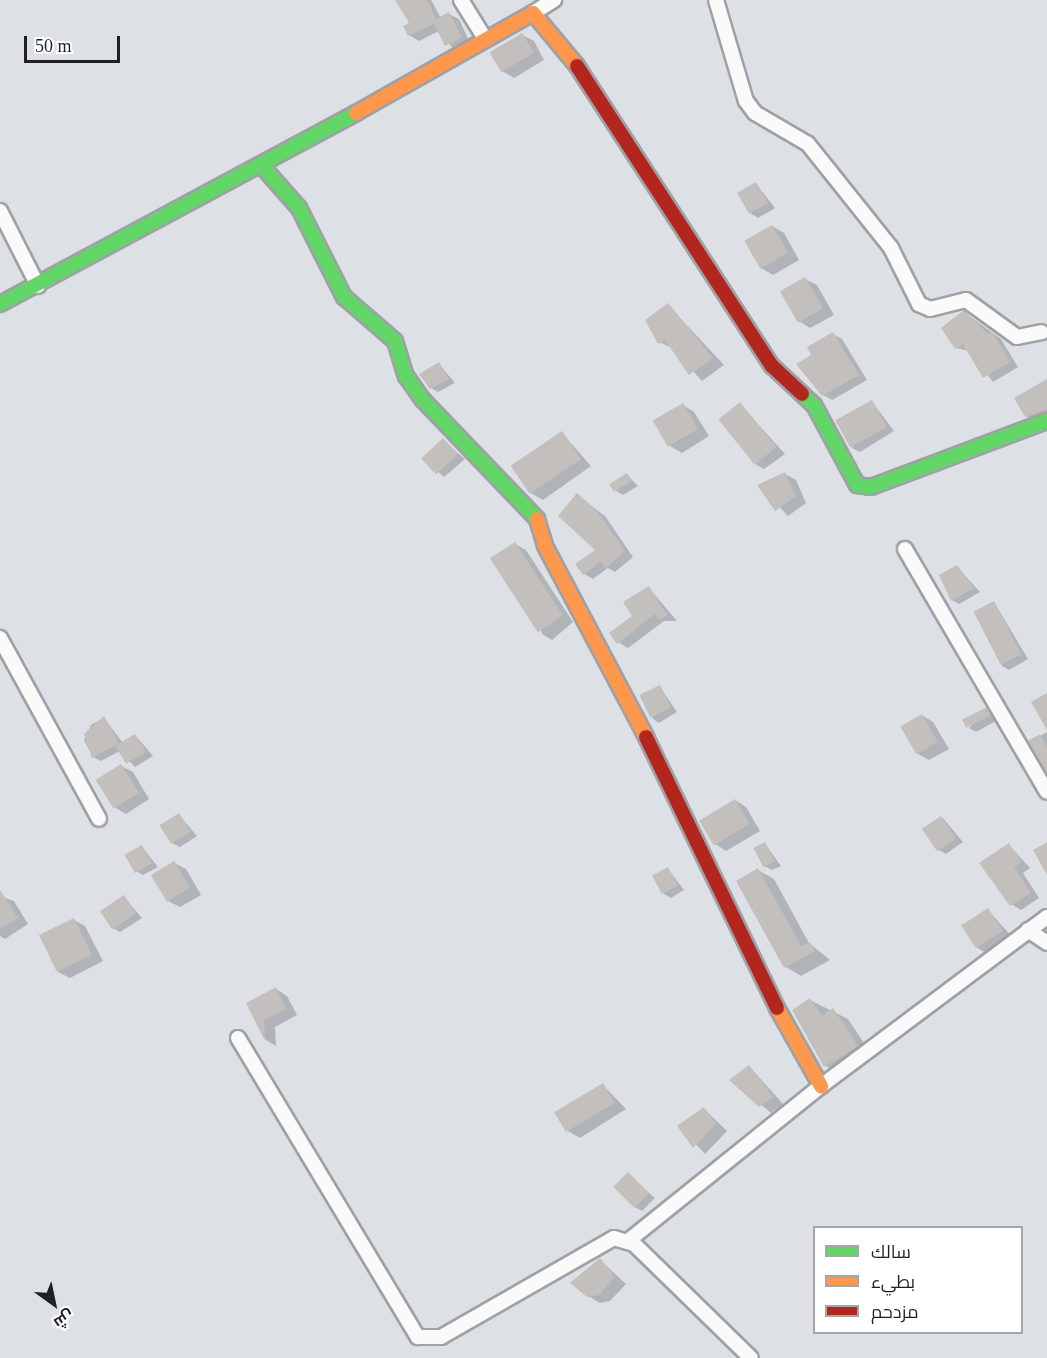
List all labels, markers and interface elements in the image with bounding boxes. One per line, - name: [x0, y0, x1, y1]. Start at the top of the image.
- scale bar: [27, 24, 123, 62]
- text: 50 m: [35, 36, 72, 56]
- legend: [813, 1226, 1023, 1334]
- text: سالك: [871, 1242, 911, 1262]
- text: بطيء: [871, 1272, 915, 1292]
- north arrow: [24, 1274, 84, 1334]
- text: مزدحم: [871, 1302, 919, 1322]
- text: ش: [51, 1307, 77, 1332]

